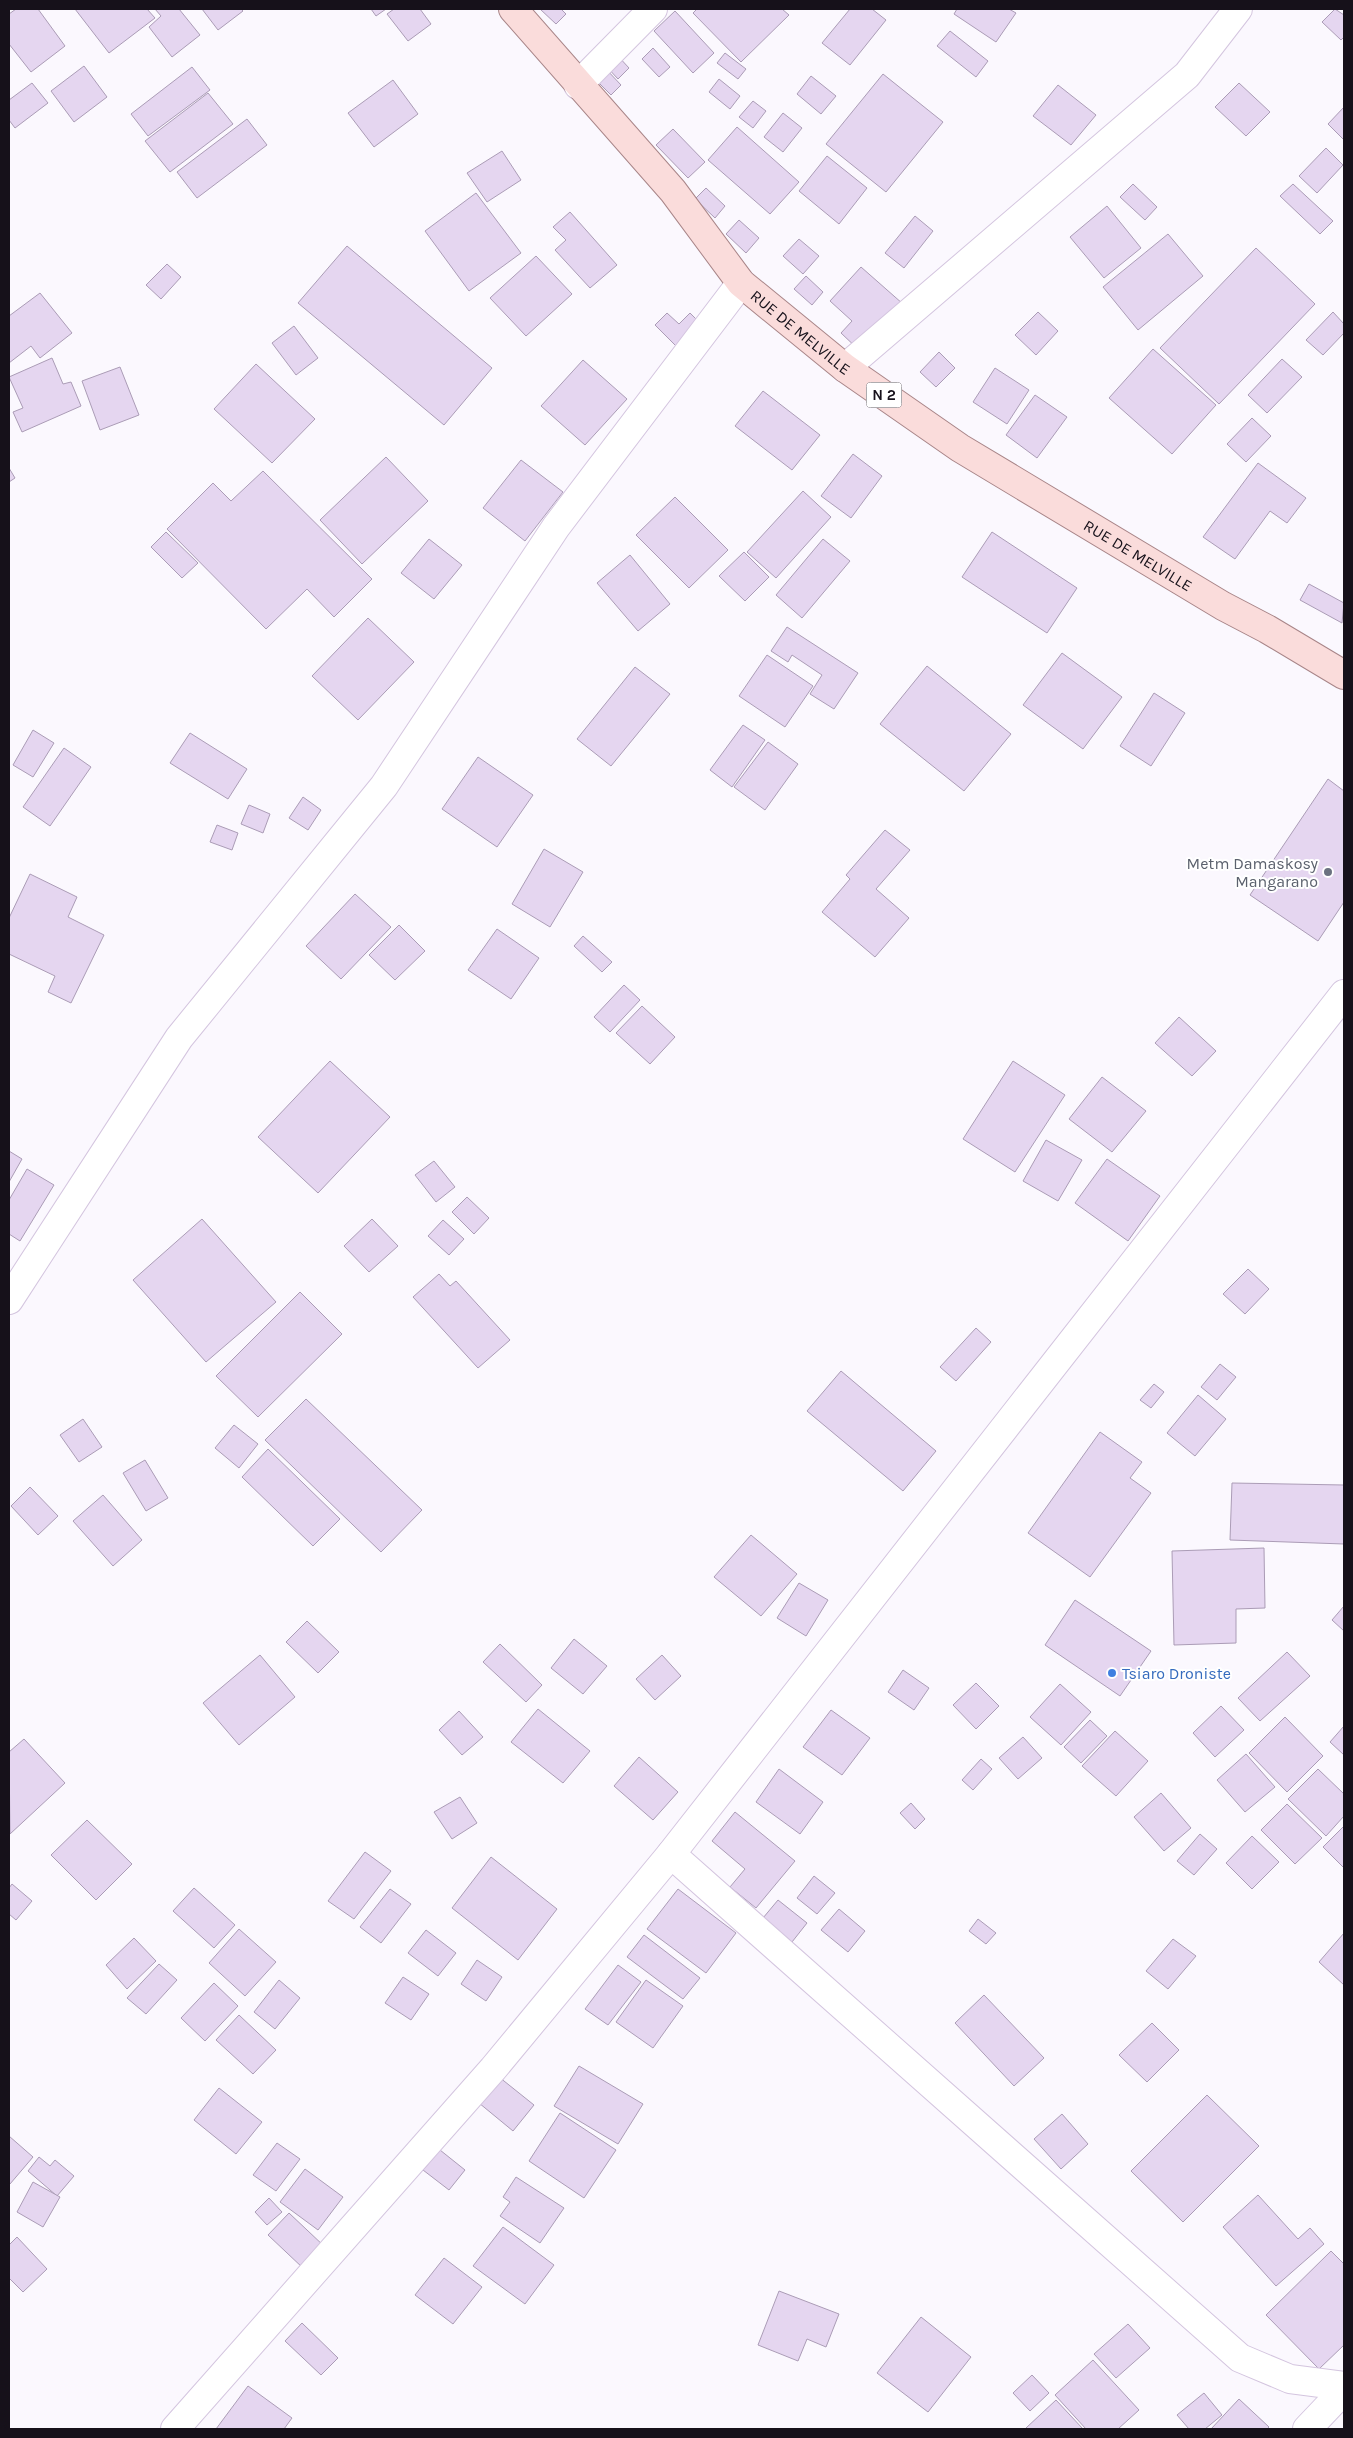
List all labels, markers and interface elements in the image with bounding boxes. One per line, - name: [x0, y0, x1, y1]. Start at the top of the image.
- street label: RUE DE MELVILLE: [747, 286, 854, 378]
- road number: N 2: [866, 382, 902, 408]
- street label: RUE DE MELVILLE: [1080, 515, 1196, 595]
- place label: Metm Damaskosy Mangarano: [1187, 854, 1319, 891]
- marker: Metm Damaskosy Mangarano: [1322, 866, 1334, 878]
- place label: Tsiaro Droniste: [1122, 1664, 1231, 1683]
- marker: Tsiaro Droniste: [1106, 1667, 1118, 1679]

